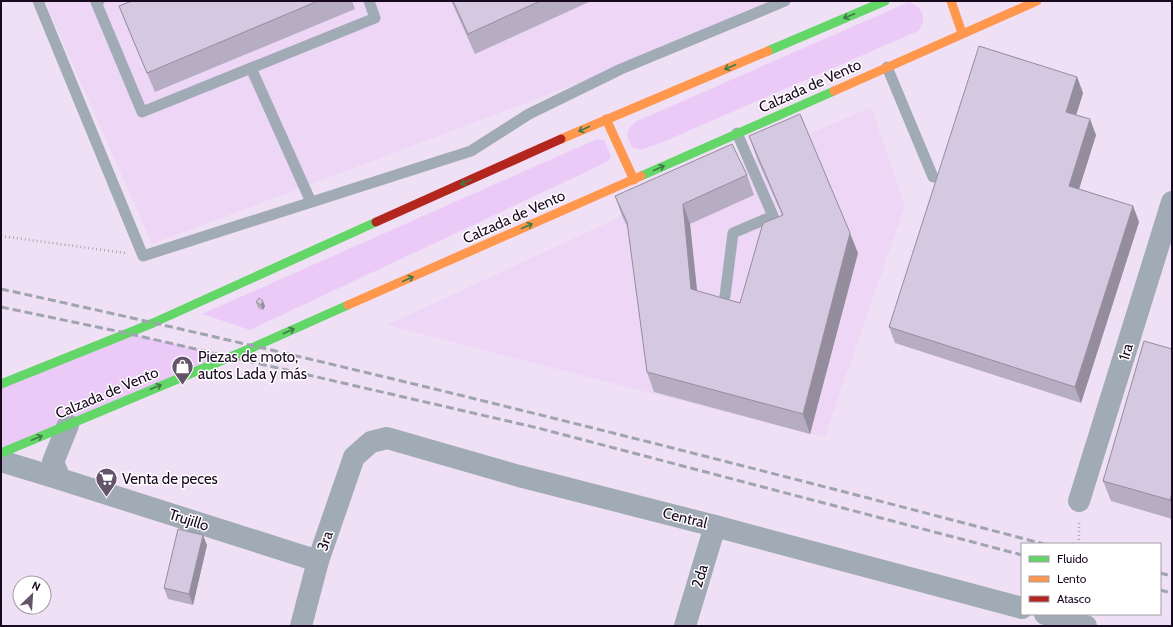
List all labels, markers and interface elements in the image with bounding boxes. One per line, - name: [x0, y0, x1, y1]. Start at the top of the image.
- one-way arrow: [844, 13, 856, 20]
- street label: Calzada de Vento: [756, 55, 864, 117]
- one-way arrow: [724, 64, 736, 71]
- one-way arrow: [579, 126, 591, 133]
- one-way arrow: [653, 164, 665, 171]
- one-way arrow: [460, 179, 472, 186]
- street label: Calzada de Vento: [460, 186, 568, 248]
- one-way arrow: [521, 222, 533, 230]
- one-way arrow: [402, 275, 414, 282]
- one-way arrow: [283, 327, 295, 334]
- street label: 1ra: [1115, 341, 1137, 363]
- place label: Piezas de moto, autos Lada y más: [198, 348, 307, 383]
- shop icon: Piezas de moto, autos Lada y más: [170, 353, 196, 386]
- street label: Calzada de Vento: [53, 363, 161, 423]
- one-way arrow: [150, 383, 162, 390]
- one-way arrow: [30, 434, 42, 441]
- supermarket icon: Venta de peces: [94, 466, 120, 499]
- place label: Venta de peces: [122, 470, 218, 488]
- street label: Central: [661, 504, 710, 532]
- street label: Trujillo: [167, 505, 211, 535]
- street label: 3ra: [313, 528, 337, 553]
- legend: [1021, 543, 1161, 615]
- text: Fluido: [1057, 551, 1089, 566]
- street label: 2da: [688, 561, 712, 590]
- text: Lento: [1057, 571, 1087, 586]
- north arrow: [12, 575, 52, 615]
- text: N: [30, 578, 43, 594]
- text: Atasco: [1057, 591, 1091, 606]

